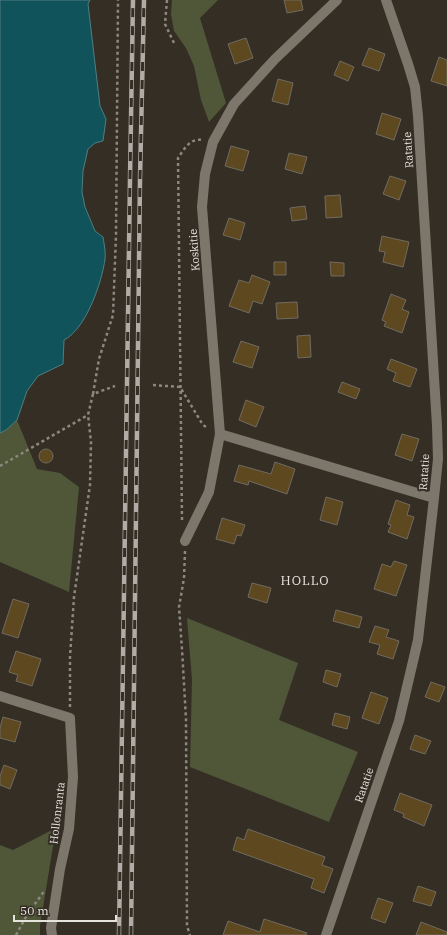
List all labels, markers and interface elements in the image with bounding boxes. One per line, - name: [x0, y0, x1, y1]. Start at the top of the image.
- street label: Ratatie: [400, 131, 416, 169]
- street label: Koskitie: [186, 228, 202, 272]
- street label: Ratatie: [416, 453, 432, 491]
- district label: HOLLO: [280, 572, 330, 589]
- street label: Ratatie: [351, 765, 377, 804]
- street label: Hollonranta: [46, 781, 68, 845]
- scale bar: [14, 897, 116, 923]
- text: 50 m: [20, 903, 49, 918]

